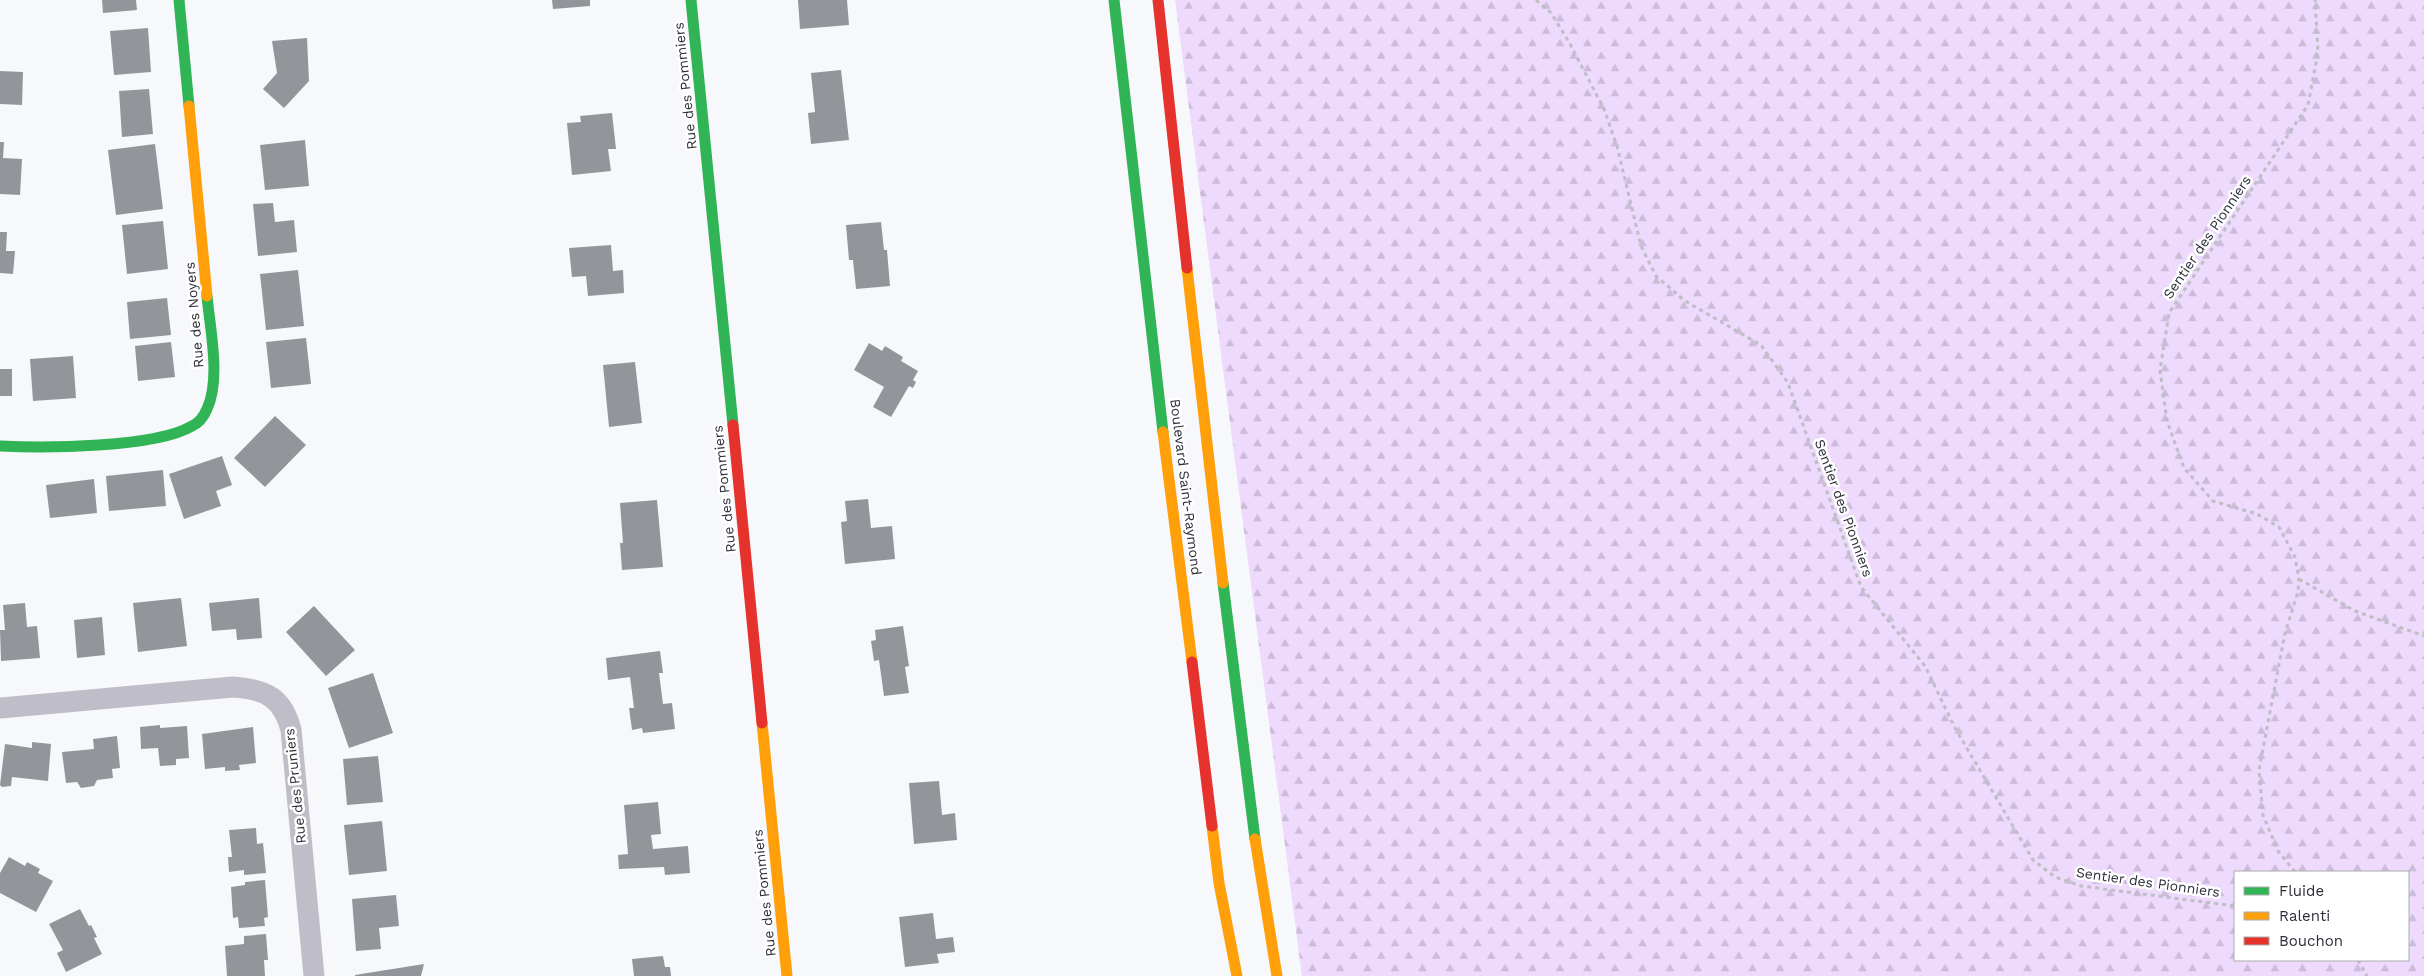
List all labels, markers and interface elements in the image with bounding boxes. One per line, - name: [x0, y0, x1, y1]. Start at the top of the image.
- street label: Rue des Pommiers: [670, 22, 700, 150]
- street label: Sentier des Pionniers: [2160, 172, 2254, 302]
- street label: Rue des Noyers: [181, 261, 207, 369]
- street label: Boulevard Saint-Raymond: [1167, 398, 1205, 576]
- street label: Rue des Pommiers: [709, 425, 739, 553]
- street label: Sentier des Pionniers: [1812, 437, 1876, 579]
- street label: Rue des Pruniers: [281, 728, 309, 844]
- street label: Rue des Pommiers: [749, 829, 779, 957]
- street label: Sentier des Pionniers: [2075, 864, 2221, 900]
- legend: [2234, 871, 2409, 961]
- text: Fluide: [2279, 882, 2324, 900]
- text: Ralenti: [2279, 907, 2330, 925]
- text: Bouchon: [2279, 932, 2343, 950]

